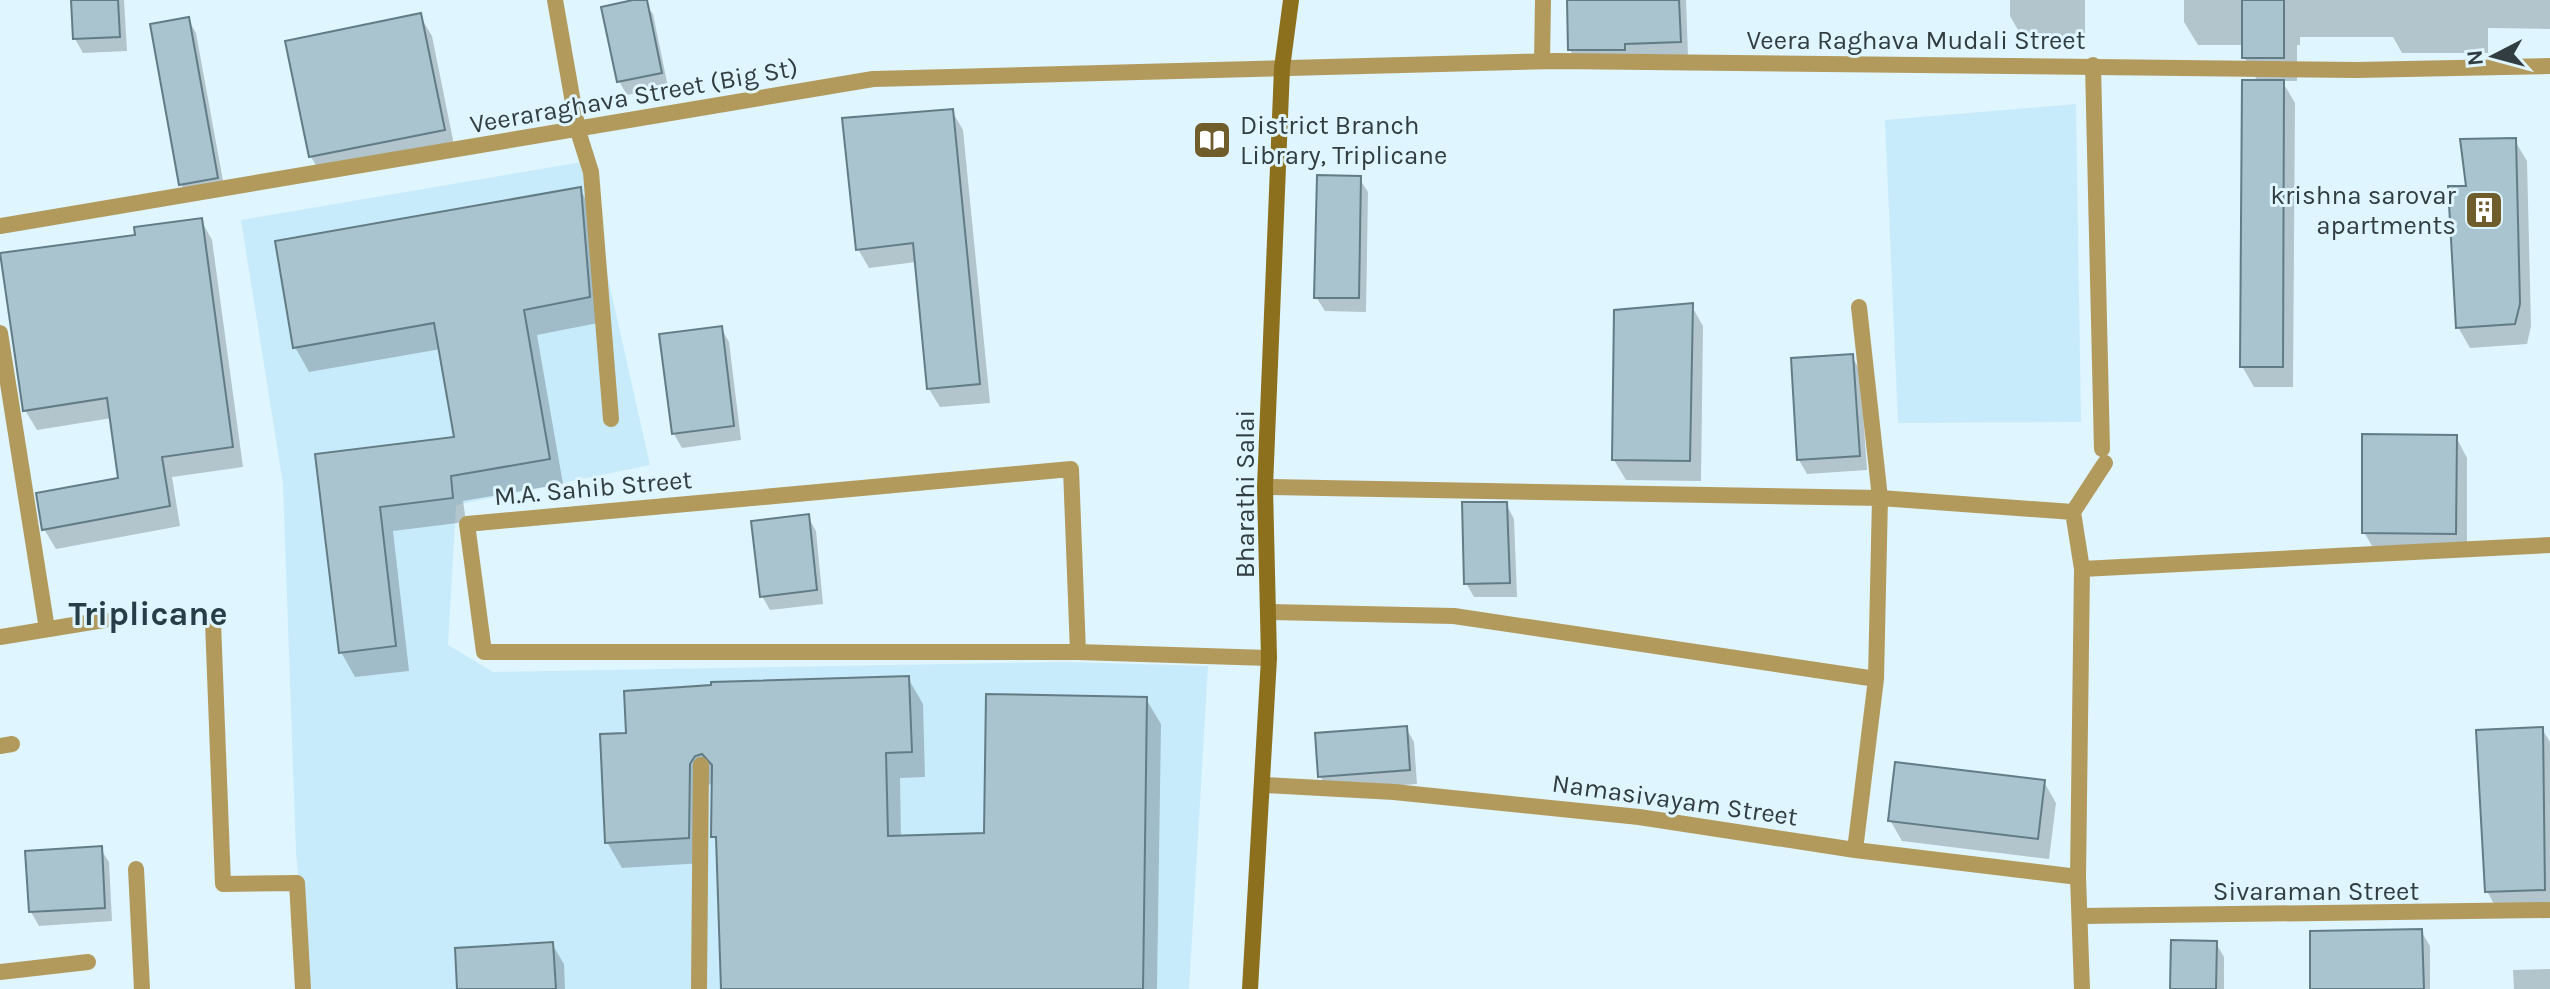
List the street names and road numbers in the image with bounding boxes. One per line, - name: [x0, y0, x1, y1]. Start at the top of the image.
- street label: Veera Raghava Mudali Street: [1747, 25, 2086, 56]
- street label: Veeraraghava Street (Big St): [468, 52, 800, 140]
- street label: Bharathi Salai: [1230, 410, 1261, 578]
- street label: M.A. Sahib Street: [493, 464, 694, 512]
- street label: Namasivayam Street: [1550, 767, 1800, 833]
- street label: Sivaraman Street: [2213, 876, 2419, 907]

